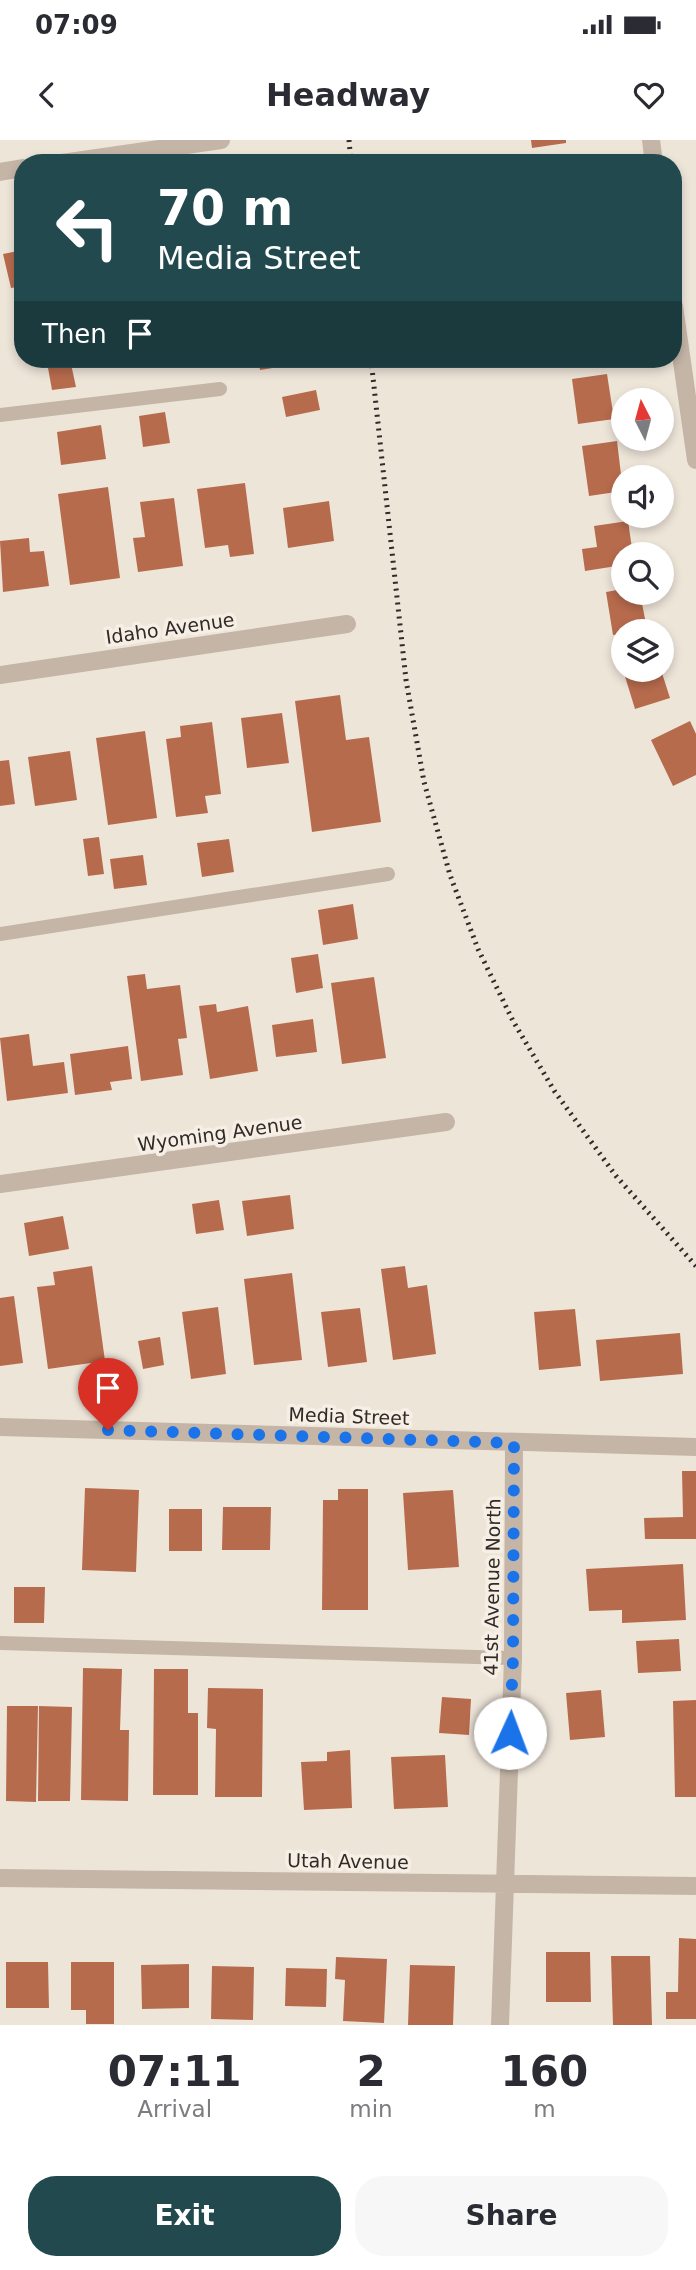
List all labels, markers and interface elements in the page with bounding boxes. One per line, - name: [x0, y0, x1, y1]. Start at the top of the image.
- text: 07:09: [35, 10, 118, 40]
- icon: back: [28, 76, 66, 114]
- text: Headway: [266, 76, 430, 114]
- icon: heart: [630, 76, 668, 114]
- text: 70 m: [157, 180, 293, 237]
- icon: left: [42, 182, 133, 273]
- text: Media Street: [157, 239, 361, 277]
- icon: arrive: [121, 315, 159, 353]
- text: Then: [42, 319, 107, 349]
- north arrow: [611, 388, 674, 452]
- map controls: [611, 388, 674, 682]
- button: sound: [611, 465, 674, 528]
- button: search: [611, 542, 674, 605]
- street label: Idaho Avenue: [104, 608, 236, 648]
- button: layers: [611, 619, 674, 682]
- street label: Wyoming Avenue: [136, 1111, 304, 1155]
- pin: [78, 1358, 138, 1430]
- icon: arrive: [89, 1369, 127, 1407]
- street label: Media Street: [288, 1403, 410, 1429]
- street label: 41st Avenue North: [479, 1498, 505, 1676]
- position arrow: [473, 1696, 547, 1770]
- street label: Utah Avenue: [287, 1849, 409, 1873]
- text: 07:11: [108, 2047, 242, 2096]
- text: 2: [356, 2047, 386, 2096]
- text: 160: [501, 2047, 588, 2096]
- text: Arrival: [137, 2096, 212, 2122]
- text: min: [349, 2096, 393, 2122]
- text: m: [533, 2096, 556, 2122]
- button: Exit: [28, 2176, 341, 2256]
- button: Share: [355, 2176, 668, 2256]

